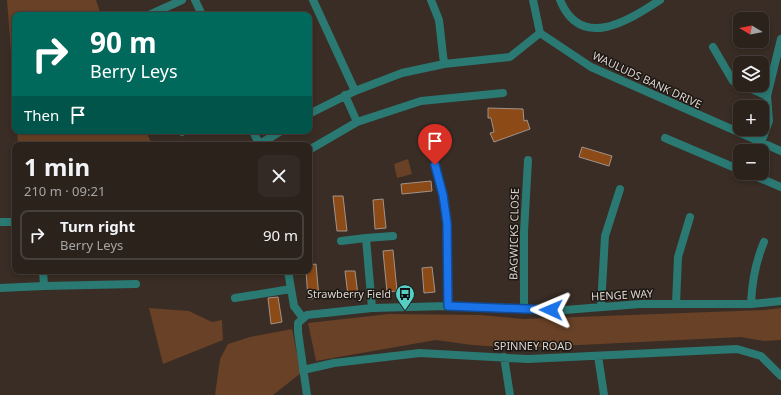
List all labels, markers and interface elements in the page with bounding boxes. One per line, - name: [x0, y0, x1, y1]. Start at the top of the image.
- north arrow: [733, 12, 769, 48]
- map controls: [733, 12, 769, 180]
- text: 90 m: [90, 23, 157, 61]
- icon: right: [24, 28, 76, 80]
- street label: WAULUDS BANK DRIVE: [590, 48, 704, 111]
- button: layers: [733, 56, 769, 92]
- text: Berry Leys: [90, 59, 178, 83]
- button: +: [733, 100, 769, 136]
- icon: arrive: [67, 104, 89, 126]
- text: Then: [24, 105, 59, 125]
- pin: [418, 124, 452, 165]
- icon: arrive: [424, 130, 446, 152]
- button: −: [733, 144, 769, 180]
- text: 1 min: [24, 150, 90, 183]
- button: close: [258, 155, 300, 197]
- text: 210 m · 09:21: [24, 182, 105, 200]
- street label: BAGWICKS CLOSE: [505, 188, 522, 280]
- text: Turn right: [60, 216, 135, 236]
- icon: right: [26, 224, 48, 246]
- text: 90 m: [263, 225, 298, 245]
- text: Berry Leys: [60, 236, 123, 254]
- bus stop icon: Strawberry Field: [394, 283, 416, 311]
- street label: HENGE WAY: [591, 285, 654, 304]
- place label: Strawberry Field: [307, 286, 391, 301]
- position arrow: [530, 289, 572, 331]
- street label: SPINNEY ROAD: [494, 338, 572, 353]

